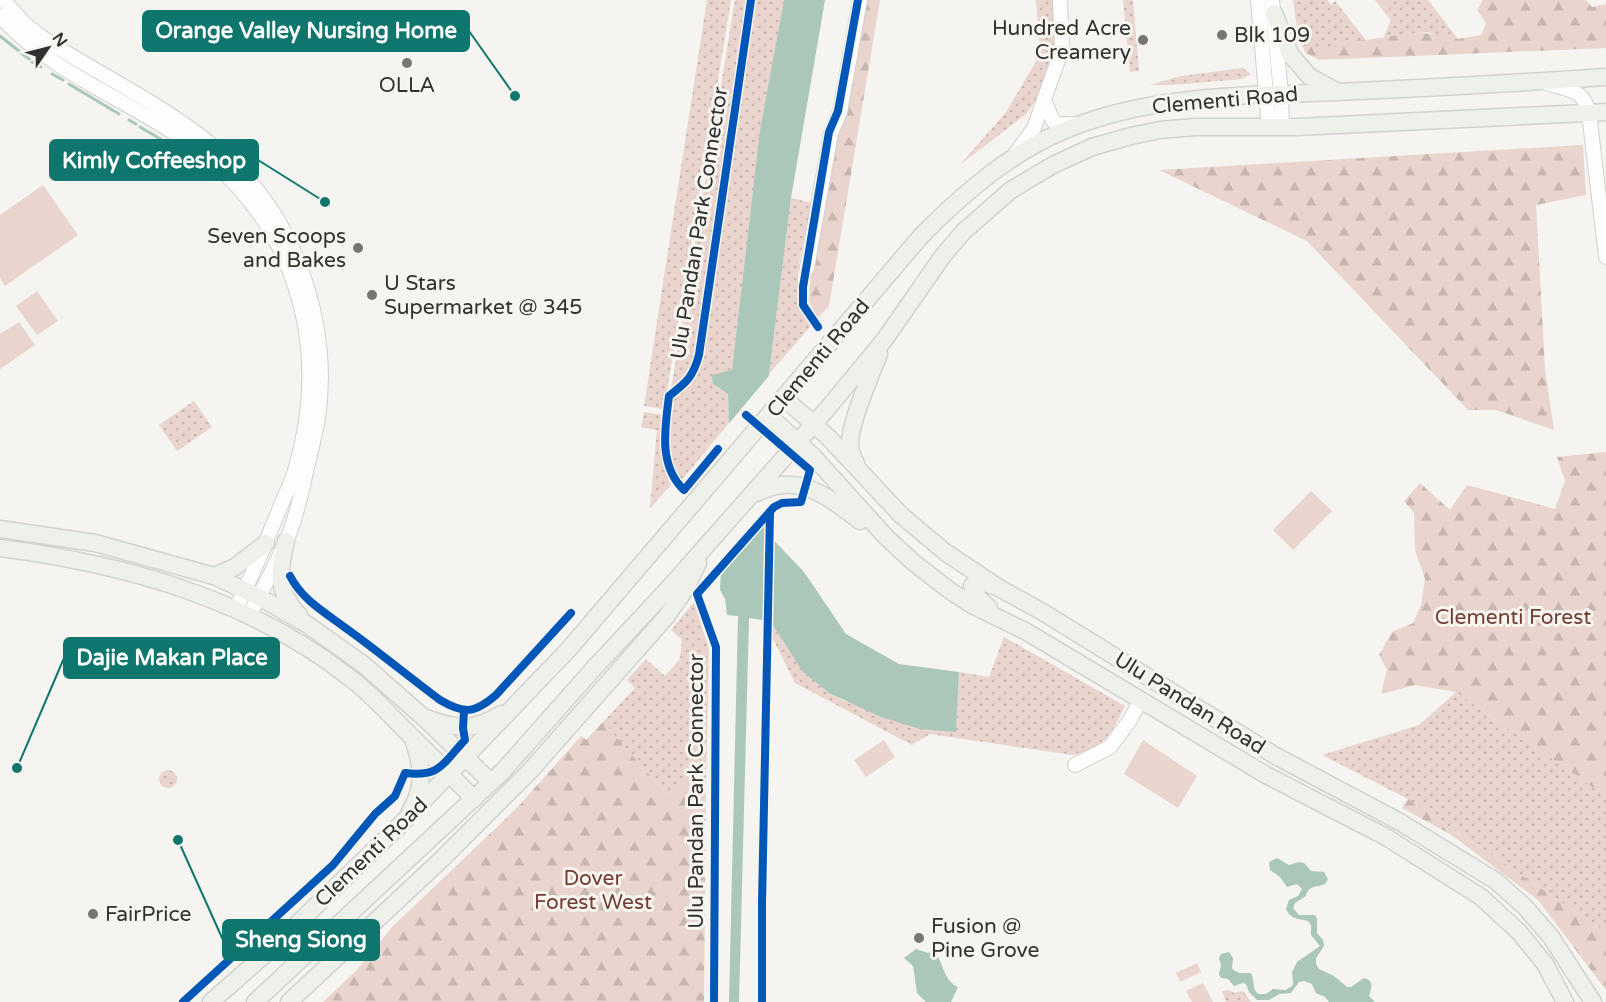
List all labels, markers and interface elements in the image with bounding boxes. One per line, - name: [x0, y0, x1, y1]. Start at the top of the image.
- callout: Orange Valley Nursing Home: [143, 11, 469, 51]
- place label: Hundred Acre Creamery: [992, 16, 1131, 65]
- north arrow: [18, 18, 78, 78]
- text: Orange Valley Nursing Home: [155, 18, 457, 44]
- place label: Blk 109: [1234, 23, 1310, 48]
- marker: Blk 109: [1215, 28, 1229, 42]
- text: N: [48, 29, 71, 51]
- marker: Hundred Acre Creamery: [1136, 33, 1150, 47]
- marker: OLLA: [400, 56, 414, 70]
- place label: OLLA: [379, 73, 435, 98]
- street label: Clementi Road: [1151, 82, 1299, 119]
- street label: Ulu Pandan Park Connector: [666, 85, 733, 361]
- callout: Kimly Coffeeshop: [50, 140, 258, 180]
- text: Kimly Coffeeshop: [62, 148, 246, 174]
- place label: Seven Scoops and Bakes: [207, 224, 346, 273]
- marker: Seven Scoops and Bakes: [351, 241, 365, 255]
- place label: U Stars Supermarket @ 345: [384, 271, 582, 320]
- marker: U Stars Supermarket @ 345: [365, 288, 379, 302]
- street label: Clementi Road: [762, 294, 875, 423]
- park label: Clementi Forest: [1435, 605, 1591, 630]
- callout: Dajie Makan Place: [64, 638, 279, 678]
- text: Dajie Makan Place: [76, 645, 268, 671]
- street label: Ulu Pandan Road: [1110, 647, 1270, 760]
- street label: Ulu Pandan Park Connector: [684, 653, 709, 929]
- street label: Clementi Road: [310, 792, 433, 912]
- park label: Dover Forest West: [534, 866, 652, 915]
- place label: FairPrice: [105, 902, 192, 927]
- marker: FairPrice: [86, 907, 100, 921]
- place label: Fusion @ Pine Grove: [931, 914, 1040, 963]
- callout: Sheng Siong: [223, 920, 379, 960]
- text: Sheng Siong: [235, 927, 367, 953]
- marker: Fusion @ Pine Grove: [912, 931, 926, 945]

